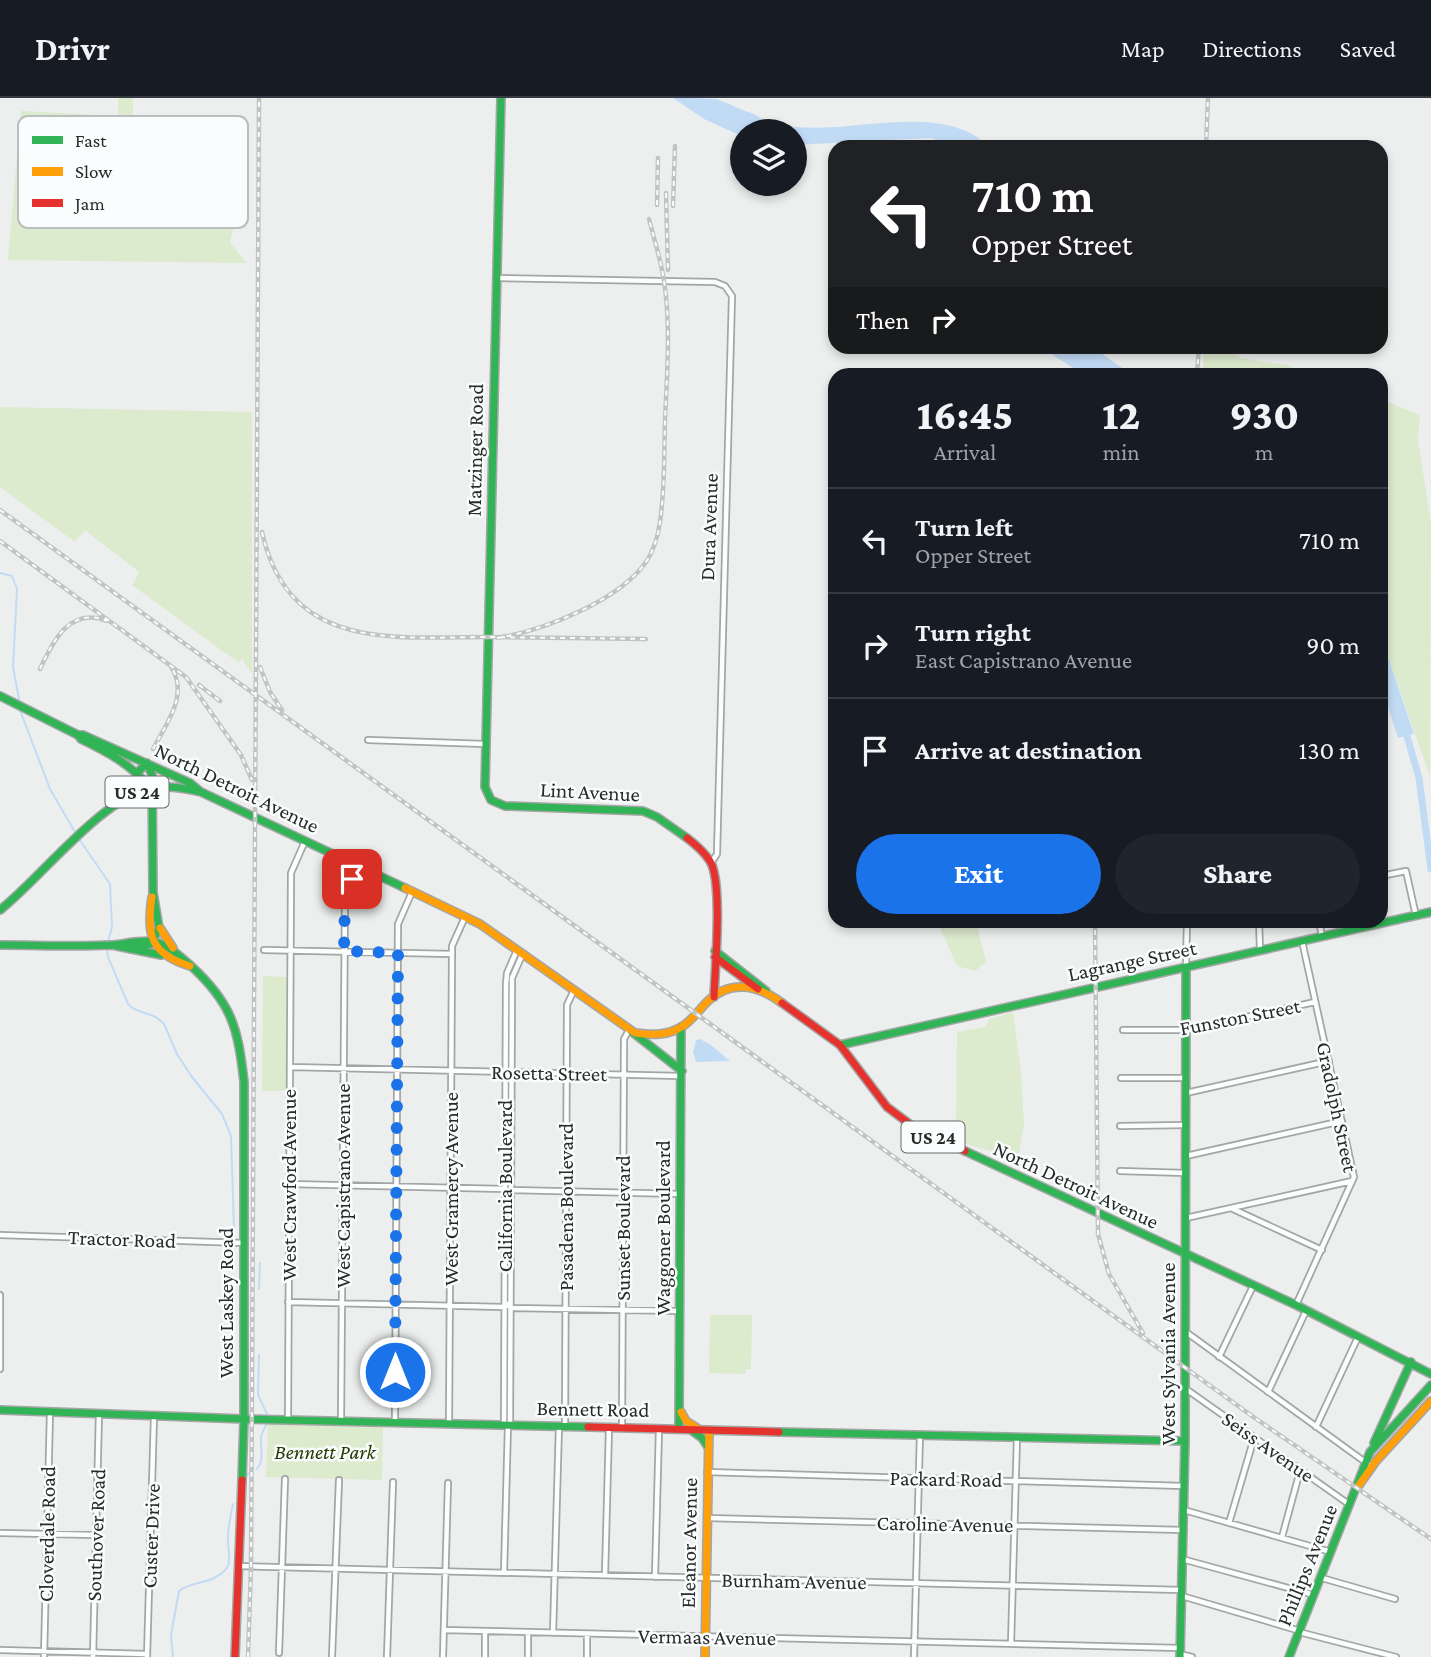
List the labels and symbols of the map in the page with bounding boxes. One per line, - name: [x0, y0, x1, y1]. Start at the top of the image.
- legend: [18, 116, 248, 228]
- text: Fast: [75, 130, 107, 151]
- text: Slow: [75, 161, 112, 182]
- text: Jam: [73, 193, 105, 214]
- street label: Matzinger Road: [462, 383, 488, 517]
- street label: Dura Avenue: [695, 473, 723, 581]
- street label: North Detroit Avenue: [151, 738, 323, 838]
- road number: US 24: [106, 776, 168, 807]
- street label: Lint Avenue: [539, 777, 641, 807]
- pin: [322, 849, 382, 909]
- street label: Lagrange Street: [1066, 935, 1199, 986]
- street label: Funston Street: [1178, 993, 1303, 1040]
- street label: Gradolph Street: [1311, 1040, 1363, 1175]
- street label: Rosetta Street: [491, 1060, 608, 1086]
- street label: West Capistrano Avenue: [331, 1084, 355, 1288]
- street label: West Crawford Avenue: [277, 1089, 301, 1281]
- street label: West Gramercy Avenue: [439, 1092, 463, 1286]
- street label: California Boulevard: [493, 1100, 517, 1272]
- road number: US 24: [902, 1121, 964, 1152]
- street label: Pasadena Boulevard: [554, 1123, 578, 1291]
- street label: North Detroit Avenue: [990, 1136, 1162, 1234]
- street label: Waggoner Boulevard: [651, 1140, 675, 1316]
- street label: Sunset Boulevard: [611, 1155, 635, 1301]
- street label: Tractor Road: [68, 1225, 176, 1253]
- street label: West Laskey Road: [214, 1228, 238, 1378]
- street label: West Sylvania Avenue: [1156, 1262, 1180, 1446]
- position arrow: [358, 1335, 432, 1409]
- street label: Bennett Road: [536, 1396, 650, 1422]
- street label: Seiss Avenue: [1217, 1407, 1319, 1487]
- park label: Bennett Park: [274, 1440, 376, 1464]
- street label: Cloverdale Road: [34, 1466, 60, 1602]
- street label: Packard Road: [889, 1466, 1003, 1492]
- street label: Southover Road: [82, 1468, 110, 1602]
- street label: Eleanor Avenue: [676, 1477, 702, 1609]
- street label: Custer Drive: [137, 1483, 165, 1589]
- street label: Phillips Avenue: [1272, 1501, 1342, 1629]
- street label: Caroline Avenue: [876, 1511, 1014, 1537]
- street label: Burnham Avenue: [721, 1568, 867, 1594]
- street label: Vermaas Avenue: [638, 1624, 776, 1650]

